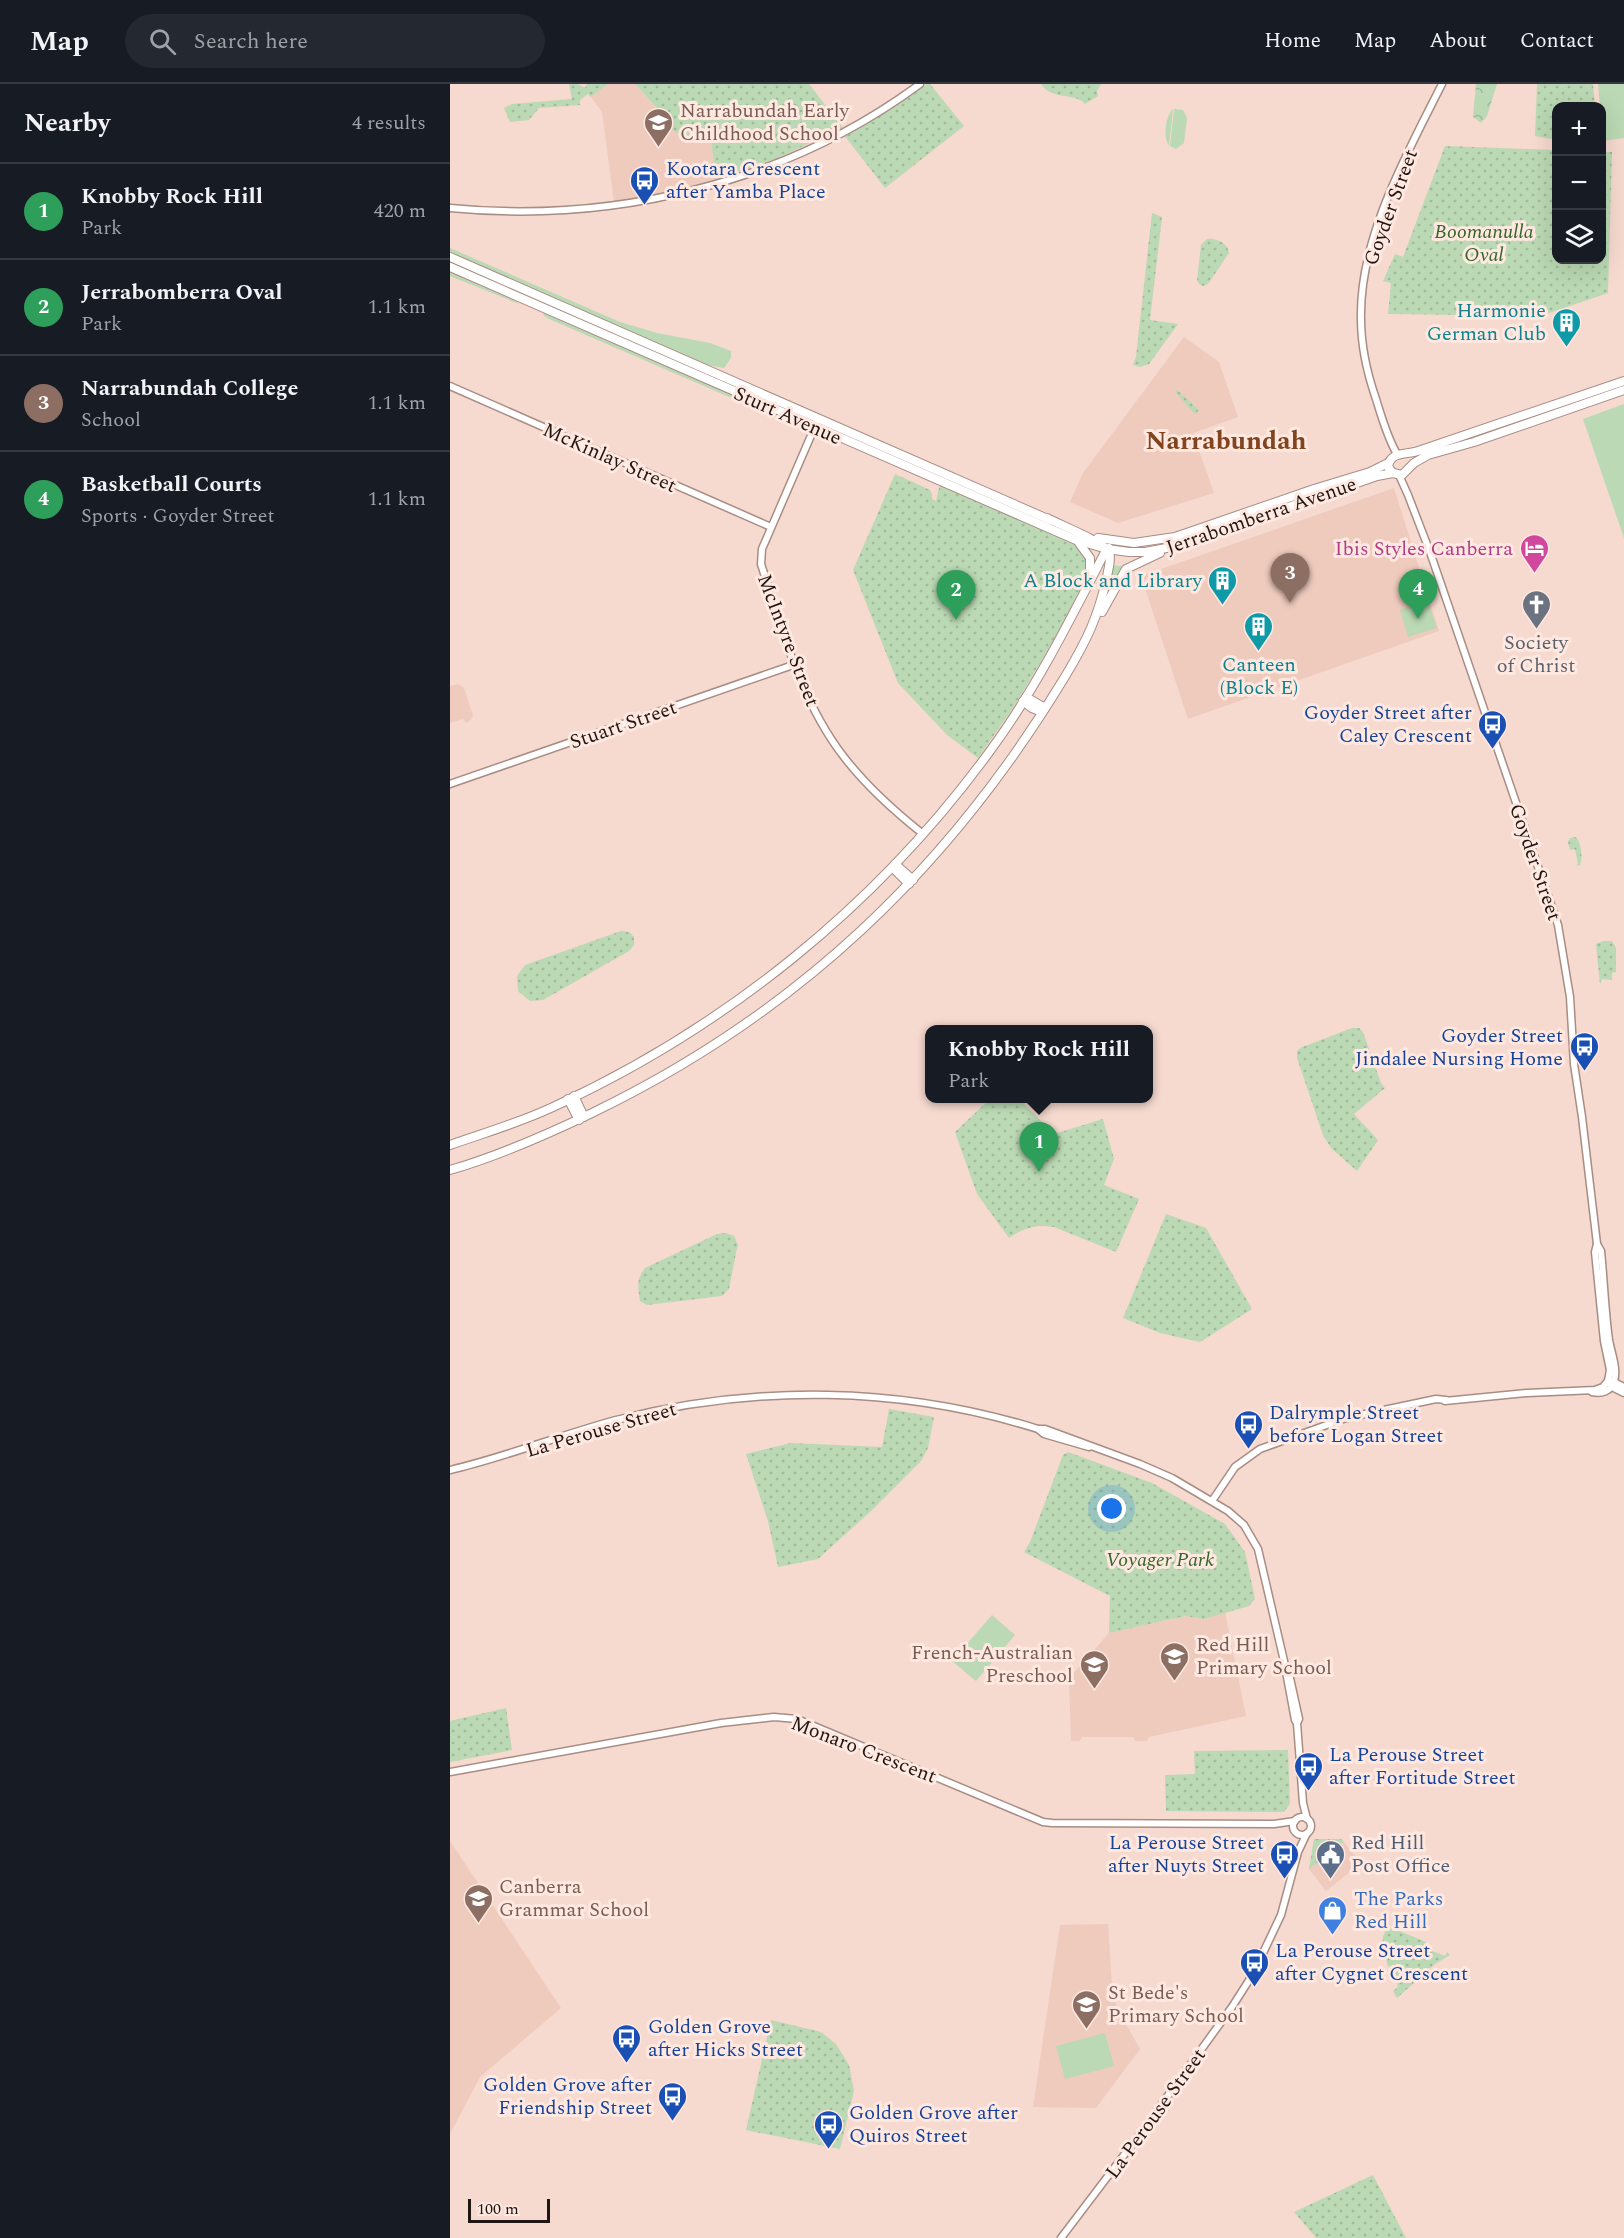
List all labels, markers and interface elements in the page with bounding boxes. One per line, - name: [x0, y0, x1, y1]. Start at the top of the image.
- search box: [125, 14, 545, 68]
- text: Map: [30, 20, 89, 63]
- icon: search: [146, 25, 179, 58]
- text: Search here: [194, 25, 308, 58]
- text: Home: [1264, 25, 1321, 57]
- text: Map: [1354, 25, 1396, 57]
- text: About: [1429, 25, 1487, 57]
- text: Contact: [1520, 25, 1594, 57]
- place label: Narrabundah Early Childhood School: [680, 96, 851, 149]
- map controls: [1552, 102, 1606, 264]
- button: +: [1552, 102, 1606, 156]
- text: Nearby: [24, 103, 110, 143]
- school or university icon: Narrabundah Early Childhood School: [643, 106, 675, 148]
- text: 4 results: [352, 108, 426, 138]
- street label: Goyder Street: [1356, 145, 1426, 270]
- place label: Kootara Crescent after Yamba Place: [666, 154, 826, 207]
- button: −: [1552, 156, 1606, 210]
- bus stop icon: Kootara Crescent after Yamba Place: [629, 164, 661, 206]
- text: Knobby Rock Hill: [81, 180, 263, 213]
- text: 1: [38, 196, 49, 226]
- text: 420 m: [374, 196, 426, 226]
- button: layers: [1552, 210, 1606, 264]
- text: Park: [81, 213, 122, 243]
- park label: Boomanulla Oval: [1434, 217, 1534, 270]
- text: Jerrabomberra Oval: [81, 276, 282, 309]
- text: 2: [38, 292, 49, 322]
- text: 1.1 km: [368, 292, 426, 322]
- place label: Harmonie German Club: [1427, 296, 1546, 349]
- building icon: Harmonie German Club: [1551, 306, 1583, 348]
- text: Park: [81, 309, 122, 339]
- text: Narrabundah College: [81, 372, 299, 405]
- street label: Sturt Avenue: [729, 379, 846, 453]
- text: 3: [38, 388, 49, 418]
- text: 1.1 km: [368, 388, 426, 418]
- text: School: [81, 405, 141, 435]
- street label: McKinlay Street: [538, 415, 681, 501]
- district label: Narrabundah: [1145, 421, 1307, 461]
- text: Basketball Courts: [81, 468, 262, 501]
- street label: Jerrabomberra Avenue: [1162, 469, 1361, 563]
- text: 4: [38, 484, 49, 514]
- text: 1.1 km: [368, 484, 426, 514]
- text: Sports · Goyder Street: [81, 501, 275, 531]
- hotel icon: Ibis Styles Canberra: [1518, 532, 1550, 574]
- place label: Ibis Styles Canberra: [1335, 534, 1513, 564]
- pin: 3: [1270, 554, 1310, 603]
- building icon: A Block and Library: [1207, 564, 1239, 606]
- place label: A Block and Library: [1023, 566, 1203, 596]
- street label: McIntyre Street: [749, 570, 827, 711]
- pin: 2: [936, 570, 976, 620]
- pin: 4: [1398, 570, 1438, 619]
- church icon: Society of Christ: [1520, 588, 1552, 630]
- building icon: Canteen (Block E): [1243, 610, 1275, 652]
- place label: Society of Christ: [1497, 628, 1575, 681]
- place label: Canteen (Block E): [1220, 650, 1298, 703]
- street label: Stuart Street: [566, 693, 681, 757]
- place label: Goyder Street after Caley Crescent: [1304, 698, 1472, 751]
- bus stop icon: Goyder Street after Caley Crescent: [1477, 708, 1509, 750]
- street label: Goyder Street: [1501, 800, 1569, 925]
- place label: Goyder Street Jindalee Nursing Home: [1355, 1021, 1563, 1074]
- popup: [925, 1025, 1153, 1103]
- bus stop icon: Goyder Street Jindalee Nursing Home: [1568, 1030, 1600, 1072]
- text: Knobby Rock Hill: [948, 1033, 1130, 1066]
- text: Park: [948, 1066, 989, 1096]
- pin: 1: [1020, 1122, 1058, 1172]
- street label: La Perouse Street: [523, 1394, 680, 1466]
- place label: Dalrymple Street before Logan Street: [1269, 1398, 1443, 1451]
- bus stop icon: Dalrymple Street before Logan Street: [1232, 1408, 1264, 1450]
- your location: [1097, 1494, 1126, 1523]
- park label: Voyager Park: [1106, 1545, 1215, 1575]
- place label: Red Hill Primary School: [1196, 1630, 1332, 1683]
- place label: French-Australian Preschool: [911, 1638, 1073, 1691]
- school or university icon: Red Hill Primary School: [1159, 1640, 1191, 1682]
- school or university icon: French-Australian Preschool: [1078, 1648, 1110, 1690]
- street label: Monaro Crescent: [786, 1708, 941, 1791]
- place label: La Perouse Street after Fortitude Street: [1329, 1740, 1516, 1793]
- bus stop icon: La Perouse Street after Fortitude Street: [1292, 1750, 1324, 1792]
- place label: La Perouse Street after Nuyts Street: [1108, 1828, 1264, 1881]
- place label: Red Hill Post Office: [1351, 1828, 1450, 1881]
- bus stop icon: La Perouse Street after Nuyts Street: [1269, 1838, 1301, 1880]
- public building icon: Red Hill Post Office: [1314, 1838, 1346, 1880]
- place label: Canberra Grammar School: [499, 1872, 649, 1925]
- school or university icon: Canberra Grammar School: [462, 1882, 494, 1924]
- place label: The Parks Red Hill: [1354, 1884, 1443, 1937]
- shop icon: The Parks Red Hill: [1317, 1894, 1349, 1936]
- place label: La Perouse Street after Cygnet Crescent: [1275, 1936, 1468, 1989]
- bus stop icon: La Perouse Street after Cygnet Crescent: [1238, 1946, 1270, 1988]
- place label: St Bede's Primary School: [1108, 1978, 1244, 2031]
- school or university icon: St Bede's Primary School: [1071, 1988, 1103, 2030]
- place label: Golden Grove after Hicks Street: [648, 2012, 803, 2065]
- bus stop icon: Golden Grove after Hicks Street: [611, 2022, 643, 2064]
- street label: La Perouse Street: [1098, 2042, 1214, 2185]
- place label: Golden Grove after Friendship Street: [483, 2070, 652, 2123]
- bus stop icon: Golden Grove after Friendship Street: [657, 2080, 689, 2122]
- place label: Golden Grove after Quiros Street: [849, 2098, 1018, 2151]
- bus stop icon: Golden Grove after Quiros Street: [812, 2108, 844, 2150]
- scale bar: [468, 2196, 550, 2224]
- text: 100 m: [477, 2197, 519, 2221]

